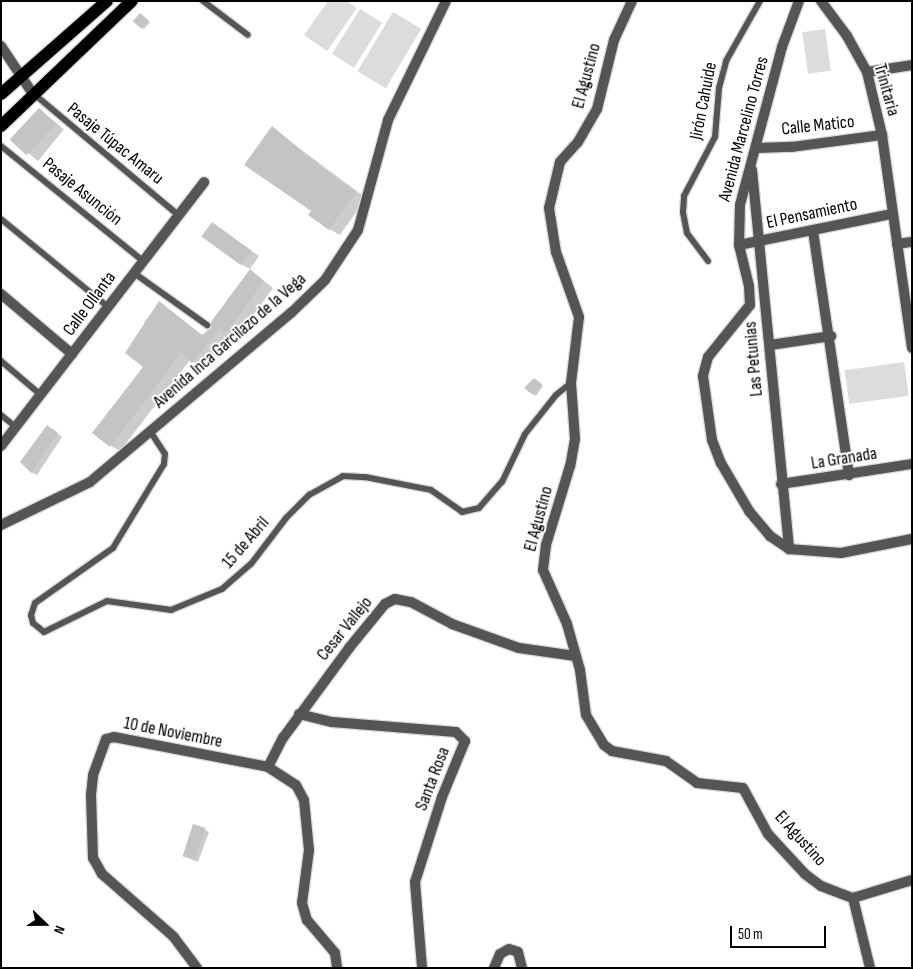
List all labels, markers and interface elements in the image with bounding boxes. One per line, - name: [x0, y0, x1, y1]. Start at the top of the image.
- street label: El Agustino: [568, 41, 606, 111]
- street label: Avenida Marcelino Torres: [714, 54, 774, 204]
- street label: Jirón Cahuide: [686, 60, 722, 142]
- street label: Trinitaria: [868, 61, 904, 119]
- street label: Pasaje Túpac Amaru: [62, 98, 168, 190]
- street label: Calle Matico: [780, 111, 856, 141]
- street label: Pasaje Asunción: [38, 153, 126, 231]
- street label: El Pensamiento: [765, 194, 859, 234]
- street label: Calle Ollanta: [59, 268, 121, 340]
- street label: Avenida Inca Garcilazo de la Vega: [149, 269, 311, 413]
- street label: Las Petunias: [740, 321, 768, 397]
- street label: La Granada: [810, 443, 878, 475]
- street label: El Agustino: [520, 484, 558, 554]
- street label: 15 de Abril: [218, 513, 274, 573]
- street label: Cesar Vallejo: [313, 593, 377, 665]
- street label: 10 de Noviembre: [122, 713, 224, 753]
- street label: Santa Rosa: [411, 744, 455, 814]
- street label: El Agustino: [770, 807, 830, 871]
- north arrow: [20, 899, 70, 949]
- scale bar: [733, 916, 829, 948]
- text: N: [50, 923, 69, 936]
- text: 50 m: [738, 925, 763, 944]

